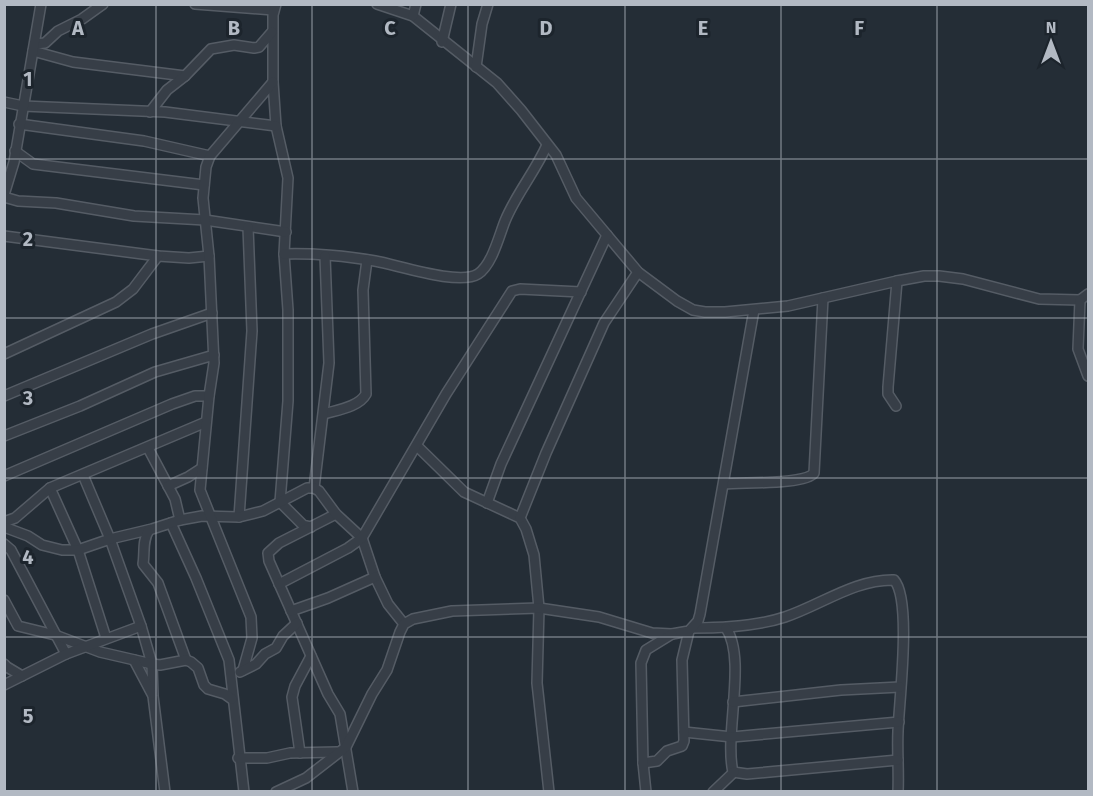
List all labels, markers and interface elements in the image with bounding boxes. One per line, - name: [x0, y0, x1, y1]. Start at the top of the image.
- north arrow: [1021, 12, 1081, 72]
- text: A: [71, 16, 85, 40]
- text: B: [228, 16, 240, 40]
- text: C: [384, 16, 396, 40]
- text: D: [539, 16, 553, 40]
- text: E: [698, 16, 708, 40]
- text: F: [854, 16, 864, 40]
- text: N: [1046, 18, 1056, 37]
- text: 1: [23, 67, 33, 91]
- text: 2: [23, 227, 33, 251]
- text: 3: [22, 386, 33, 410]
- text: 4: [22, 545, 34, 569]
- text: 5: [23, 704, 34, 728]

